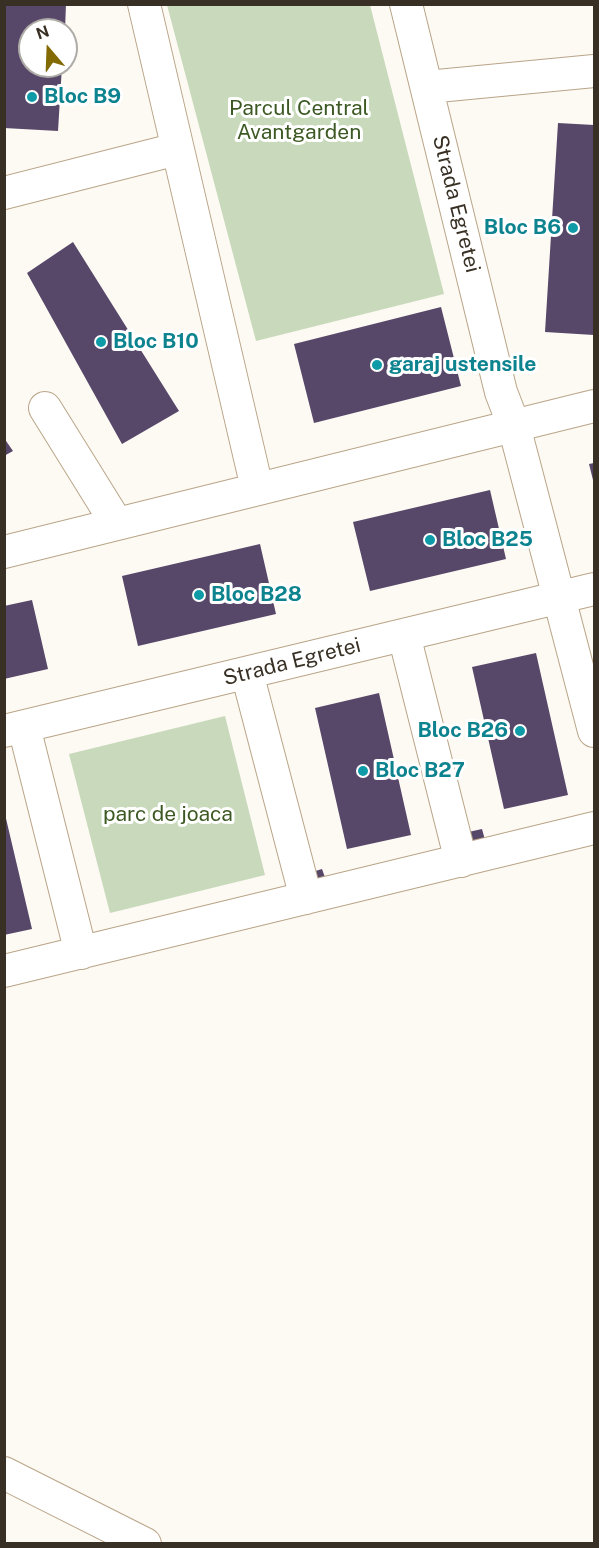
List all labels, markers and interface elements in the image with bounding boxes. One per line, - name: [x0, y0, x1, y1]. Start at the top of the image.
- north arrow: [18, 18, 78, 78]
- text: N: [34, 21, 52, 43]
- place label: Bloc B9: [44, 84, 121, 110]
- marker: Bloc B9: [25, 90, 39, 104]
- park label: Parcul Central Avantgarden: [229, 96, 369, 146]
- street label: Strada Egretei: [427, 133, 485, 275]
- place label: Bloc B6: [484, 215, 561, 241]
- marker: Bloc B6: [566, 221, 580, 235]
- place label: Bloc B10: [113, 329, 199, 355]
- marker: Bloc B10: [94, 335, 108, 349]
- place label: garaj ustensile: [389, 352, 536, 378]
- marker: garaj ustensile: [370, 358, 384, 372]
- place label: Bloc B25: [442, 527, 533, 553]
- marker: Bloc B25: [423, 533, 437, 547]
- place label: Bloc B28: [211, 582, 302, 608]
- marker: Bloc B28: [192, 588, 206, 602]
- street label: Strada Egretei: [221, 633, 363, 691]
- place label: Bloc B26: [417, 718, 508, 744]
- marker: Bloc B26: [513, 724, 527, 738]
- place label: Bloc B27: [375, 758, 465, 784]
- marker: Bloc B27: [356, 764, 370, 778]
- park label: parc de joaca: [103, 802, 233, 828]

